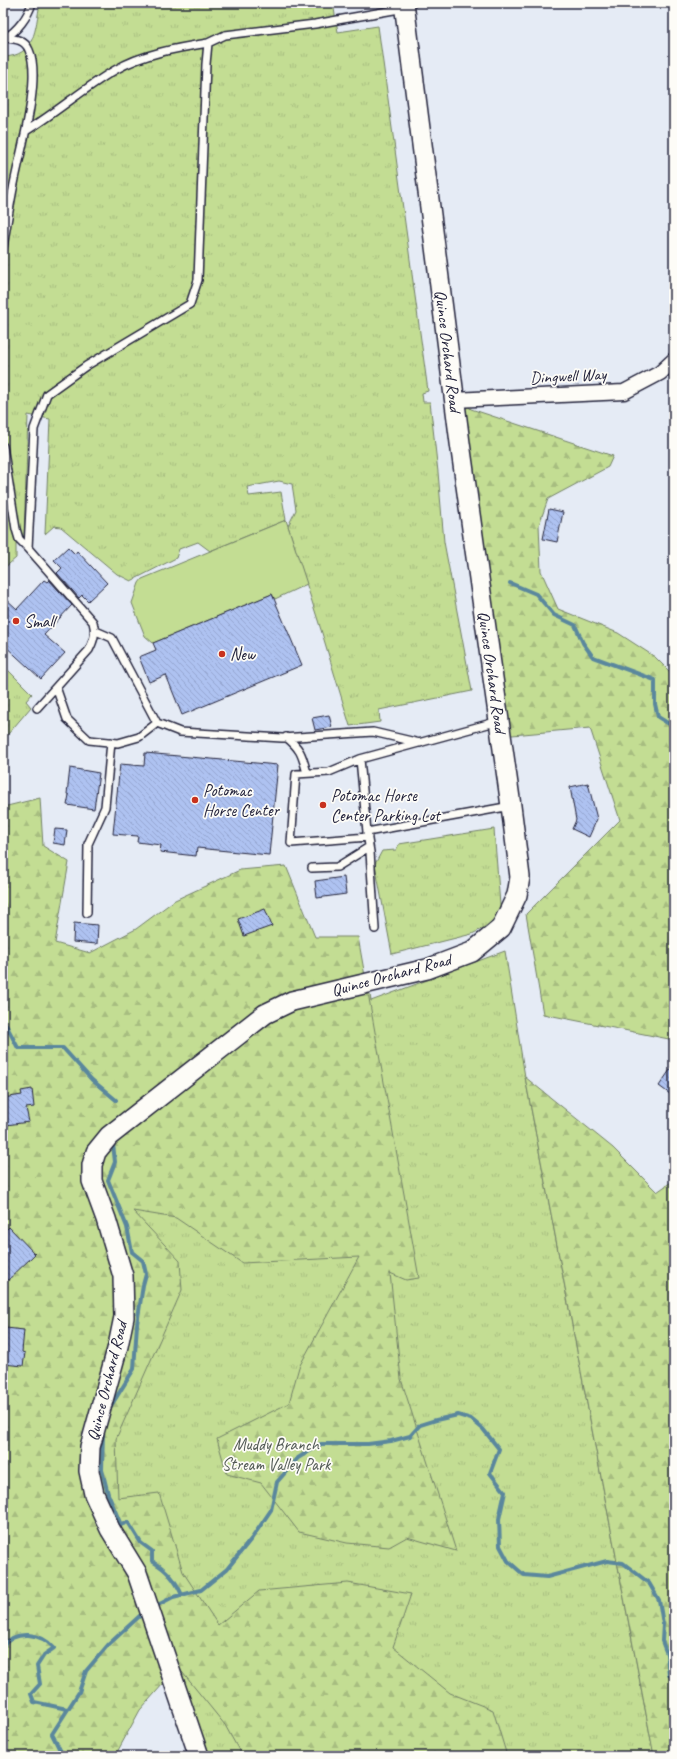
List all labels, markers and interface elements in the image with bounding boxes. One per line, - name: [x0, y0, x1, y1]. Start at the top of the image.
- street label: Quince Orchard Road: [430, 289, 466, 416]
- street label: Dingwell Way: [529, 363, 608, 388]
- street label: Quince Orchard Road: [473, 610, 511, 737]
- place label: Small: [24, 611, 58, 632]
- marker: Small: [11, 616, 21, 626]
- place label: New: [230, 644, 256, 665]
- marker: New: [217, 649, 227, 659]
- place label: Potomac Horse Center: [203, 780, 281, 821]
- place label: Potomac Horse Center Parking Lot: [331, 785, 442, 826]
- marker: Potomac Horse Center: [190, 795, 200, 805]
- marker: Potomac Horse Center Parking Lot: [318, 800, 328, 810]
- street label: Quince Orchard Road: [329, 948, 456, 1001]
- street label: Quince Orchard Road: [82, 1316, 133, 1443]
- park label: Muddy Branch Stream Valley Park: [222, 1434, 332, 1475]

